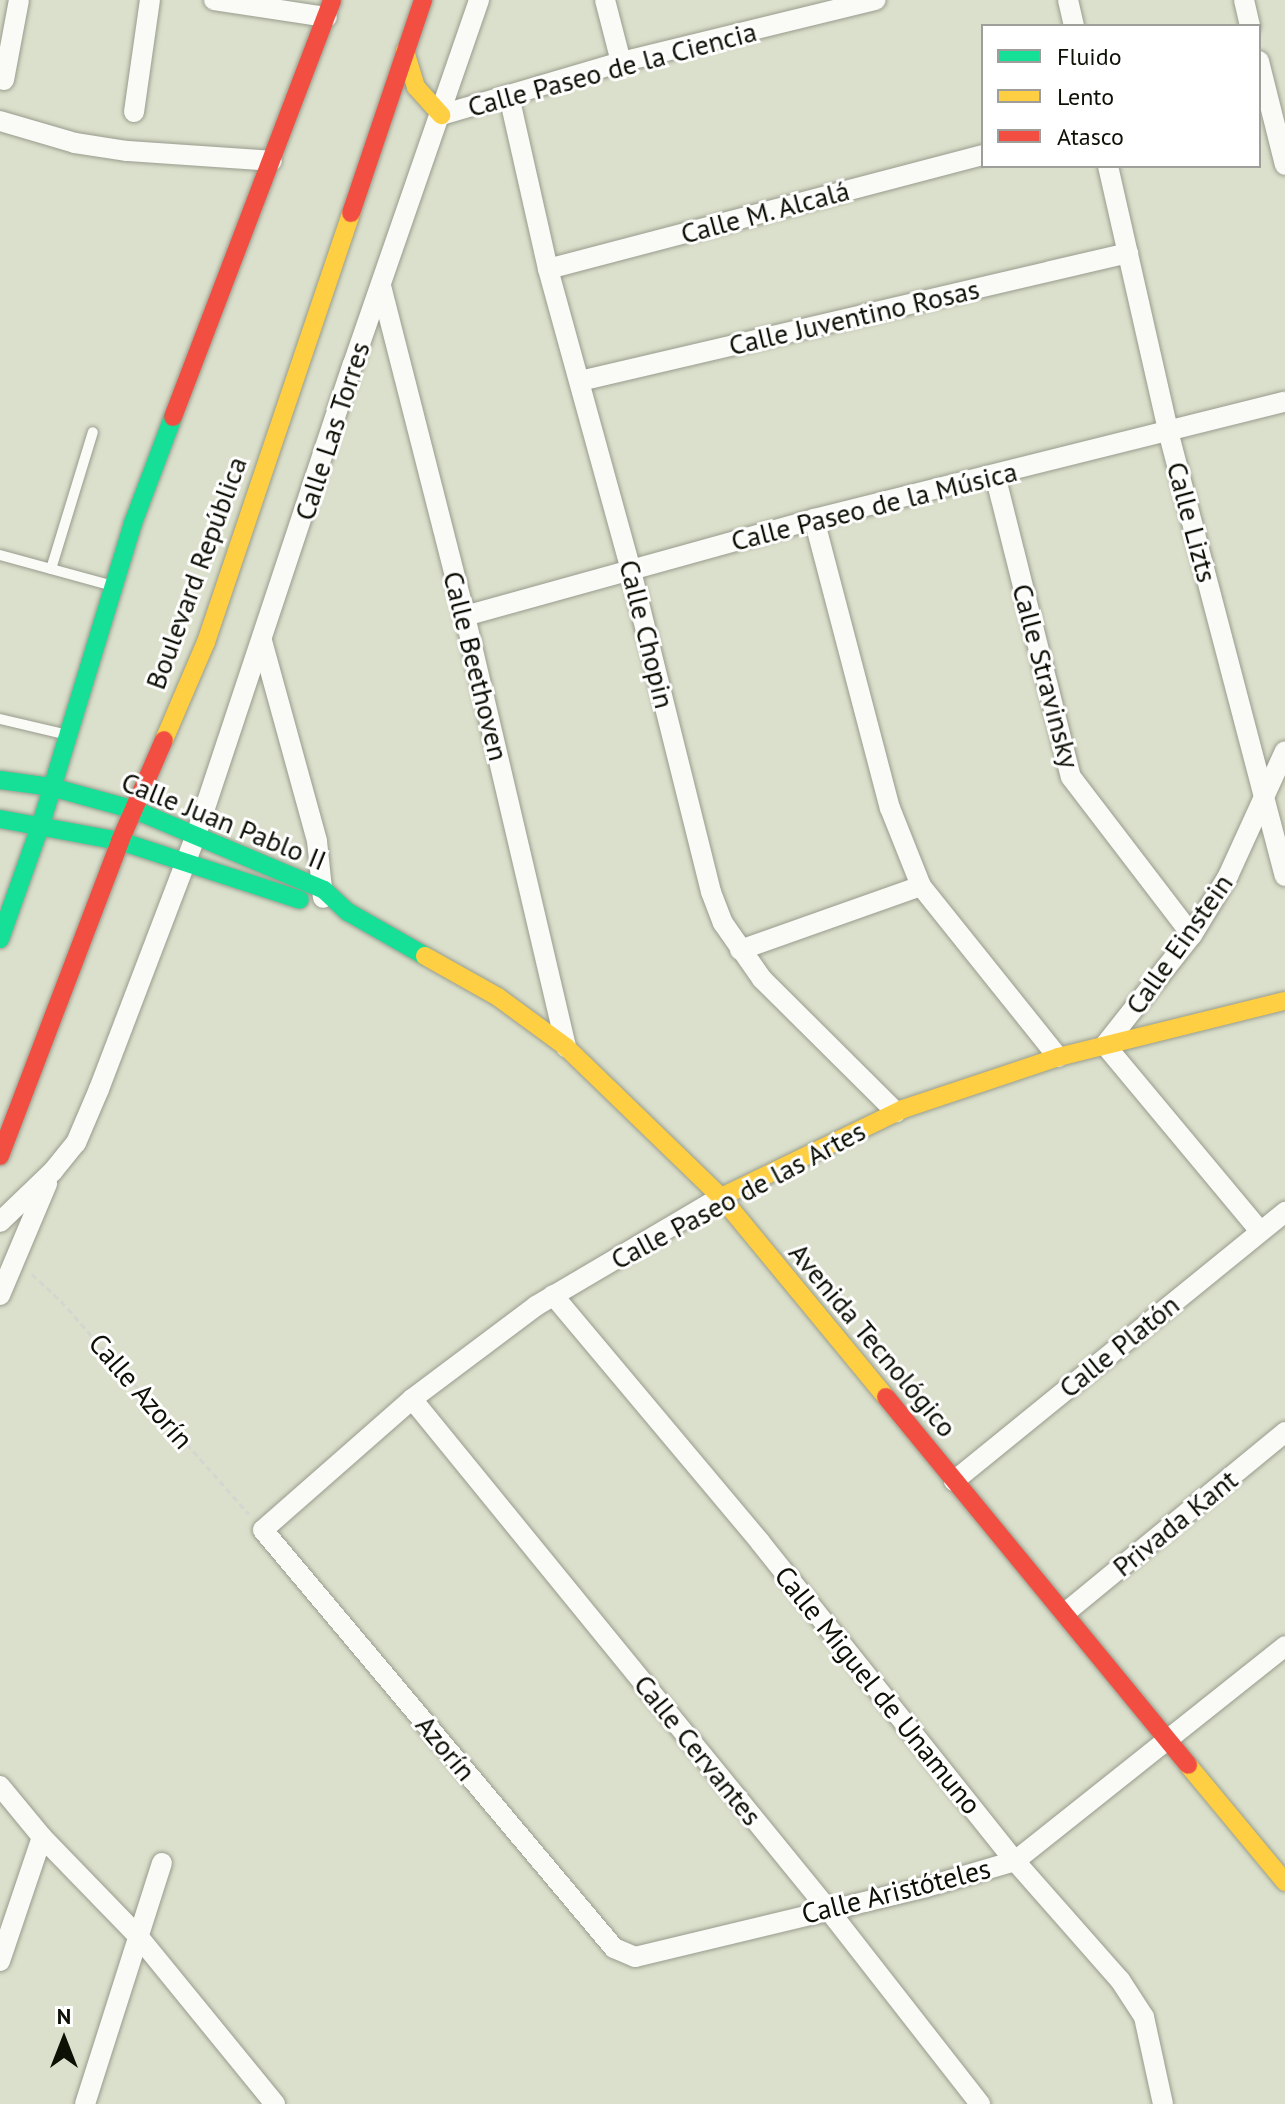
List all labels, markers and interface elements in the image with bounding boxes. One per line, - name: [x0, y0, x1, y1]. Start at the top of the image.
- street label: Calle Paseo de la Ciencia: [464, 14, 760, 124]
- legend: [981, 24, 1261, 168]
- text: Fluido: [1057, 41, 1122, 72]
- text: Lento: [1057, 81, 1114, 112]
- text: Atasco: [1057, 121, 1124, 152]
- street label: Calle M. Alcalá: [676, 173, 854, 251]
- street label: Calle Juventino Rosas: [725, 272, 983, 362]
- street label: Calle Las Torres: [287, 337, 377, 525]
- street label: Boulevard República: [138, 452, 254, 694]
- street label: Calle Paseo de la Música: [728, 454, 1020, 558]
- street label: Calle Lizts: [1160, 458, 1224, 586]
- street label: Calle Chopin: [612, 556, 682, 712]
- street label: Calle Beethoven: [436, 568, 516, 764]
- street label: Calle Stravinsky: [1005, 580, 1087, 772]
- street label: Calle Juan Pablo II: [117, 765, 331, 877]
- street label: Calle Einstein: [1118, 867, 1240, 1021]
- street label: Calle Paseo de las Artes: [605, 1113, 871, 1277]
- street label: Avenida Tecnológico: [782, 1236, 964, 1444]
- street label: Calle Platón: [1052, 1287, 1186, 1405]
- street label: Calle Azorín: [82, 1326, 200, 1456]
- street label: Privada Kant: [1106, 1463, 1244, 1583]
- street label: Calle Miguel de Unamuno: [768, 1559, 988, 1821]
- street label: Calle Cervantes: [627, 1668, 769, 1832]
- street label: Azorín: [409, 1708, 483, 1788]
- street label: Calle Aristóteles: [798, 1851, 994, 1931]
- north arrow: [24, 2000, 104, 2080]
- text: N: [57, 2002, 71, 2030]

